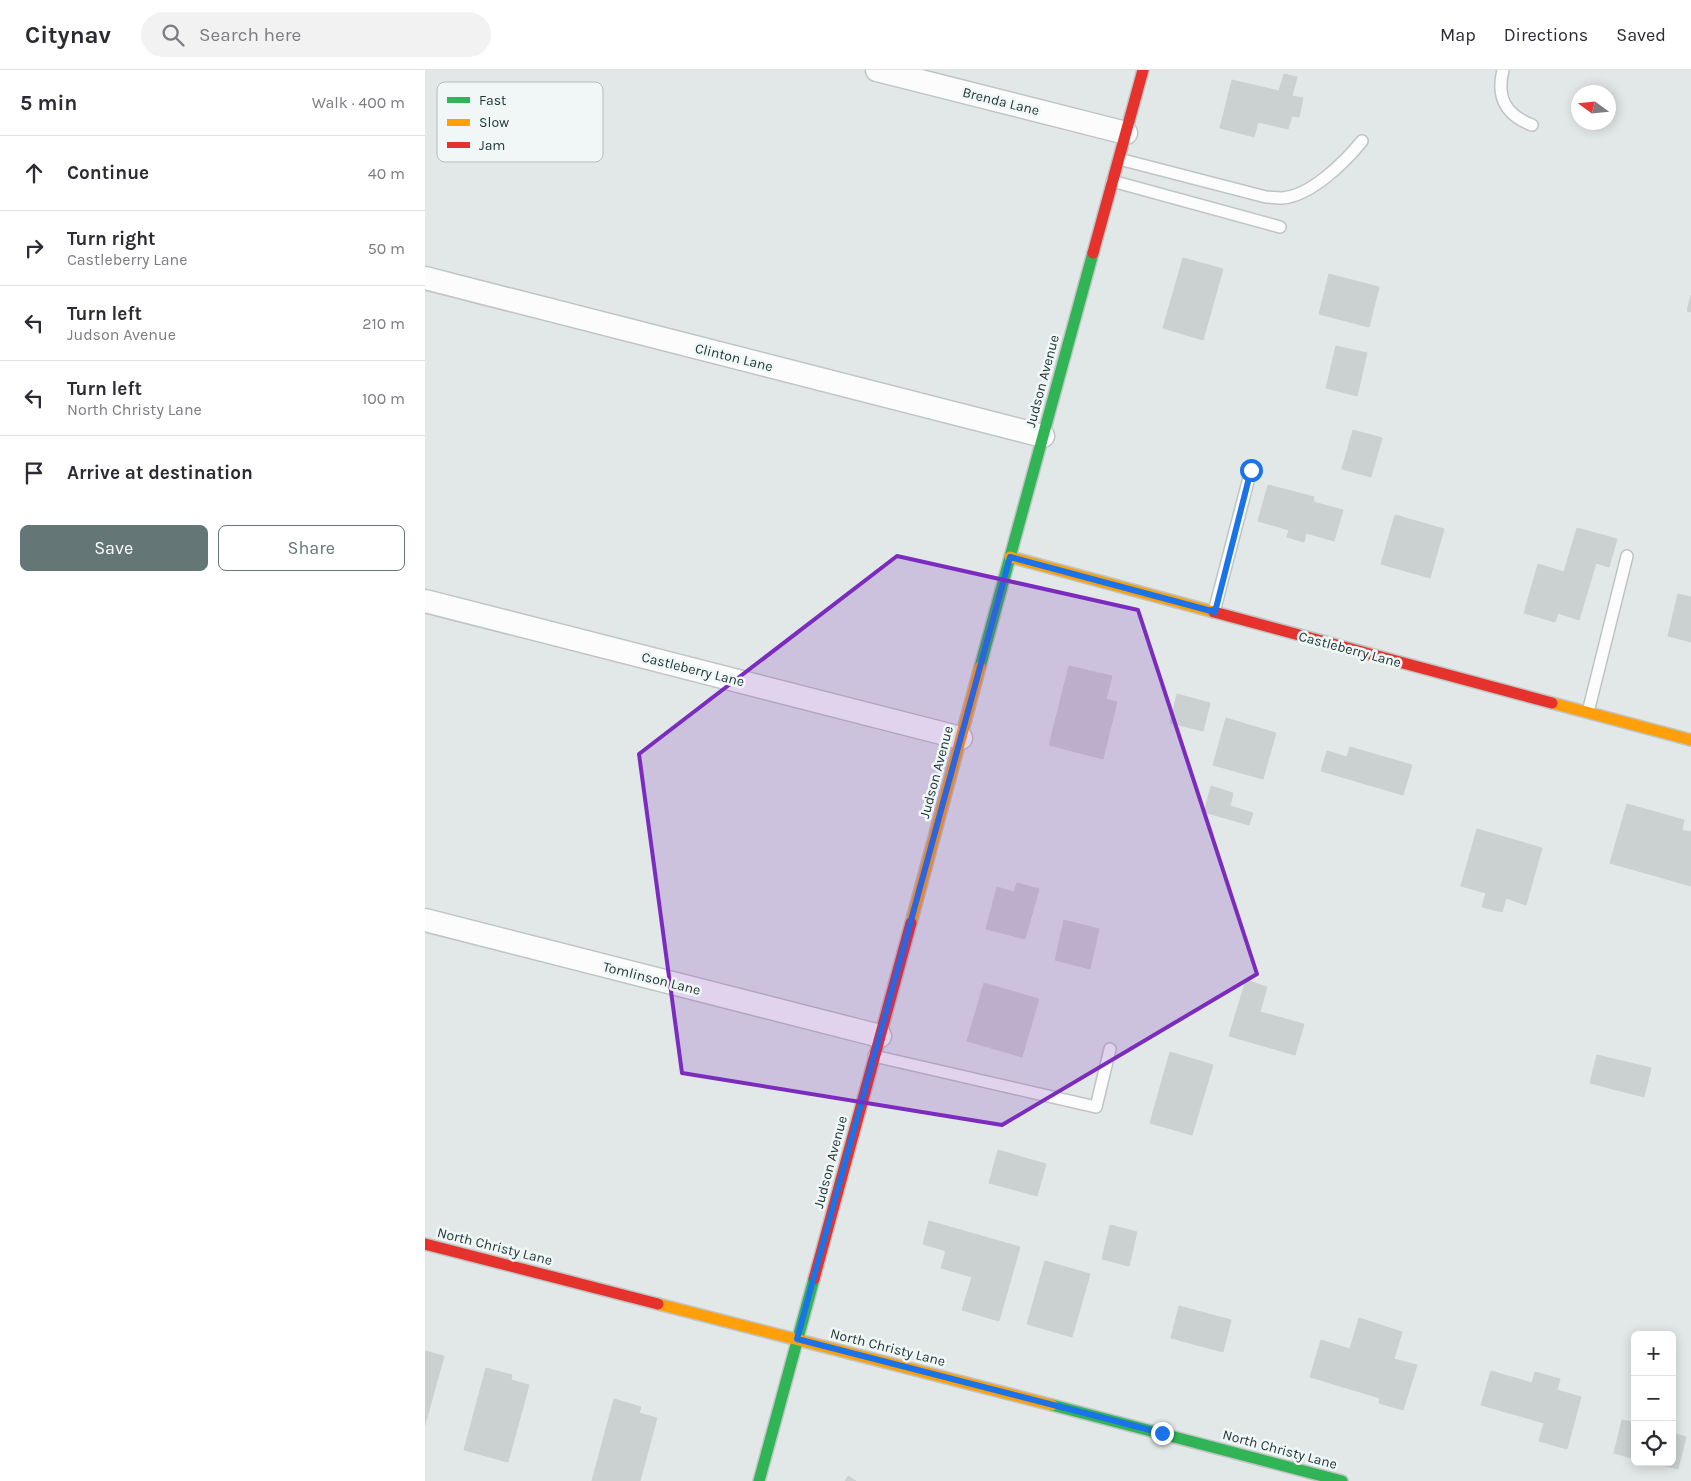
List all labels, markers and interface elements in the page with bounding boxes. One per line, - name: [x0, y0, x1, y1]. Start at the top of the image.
- search box: [141, 12, 491, 57]
- text: Citynav: [25, 21, 111, 49]
- icon: search: [159, 21, 187, 49]
- text: Search here: [199, 24, 301, 46]
- text: Map: [1440, 24, 1476, 46]
- text: Directions: [1504, 24, 1588, 46]
- text: Saved: [1616, 24, 1666, 46]
- legend: [437, 82, 603, 162]
- street label: Brenda Lane: [961, 84, 1041, 119]
- north arrow: [1571, 85, 1616, 130]
- text: 5 min: [20, 91, 77, 115]
- text: Fast: [479, 92, 506, 109]
- text: Walk · 400 m: [312, 93, 405, 112]
- text: Slow: [479, 114, 509, 131]
- text: Jam: [479, 137, 505, 154]
- icon: ahead: [20, 159, 48, 187]
- text: Continue: [67, 162, 149, 184]
- text: 40 m: [368, 164, 405, 183]
- text: Turn right: [67, 228, 156, 250]
- icon: right: [20, 234, 48, 262]
- text: 50 m: [368, 239, 405, 258]
- text: Castleberry Lane: [67, 250, 187, 269]
- text: Turn left: [67, 303, 142, 325]
- icon: left: [20, 309, 48, 337]
- text: 210 m: [362, 314, 405, 333]
- text: Judson Avenue: [67, 325, 176, 344]
- street label: Judson Avenue: [1022, 333, 1063, 429]
- street label: Clinton Lane: [693, 340, 775, 375]
- text: Turn left: [67, 378, 142, 400]
- icon: left: [20, 384, 48, 412]
- text: 100 m: [362, 389, 405, 408]
- text: North Christy Lane: [67, 400, 202, 419]
- icon: arrive: [20, 459, 48, 487]
- route start: [1240, 459, 1263, 482]
- text: Arrive at destination: [67, 462, 253, 484]
- button: Save: [20, 525, 208, 571]
- button: Share: [218, 525, 405, 571]
- street label: Castleberry Lane: [1297, 628, 1403, 671]
- street label: Castleberry Lane: [640, 648, 746, 690]
- street label: Judson Avenue: [916, 724, 957, 820]
- street label: Tomlinson Lane: [601, 958, 702, 999]
- street label: Judson Avenue: [810, 1114, 851, 1210]
- street label: North Christy Lane: [436, 1224, 554, 1269]
- street label: North Christy Lane: [829, 1325, 947, 1370]
- map controls: [1631, 1331, 1676, 1466]
- button: +: [1631, 1331, 1676, 1376]
- button: −: [1631, 1376, 1676, 1421]
- button: locate: [1631, 1421, 1676, 1466]
- route end: [1151, 1422, 1174, 1445]
- street label: North Christy Lane: [1221, 1426, 1339, 1473]

